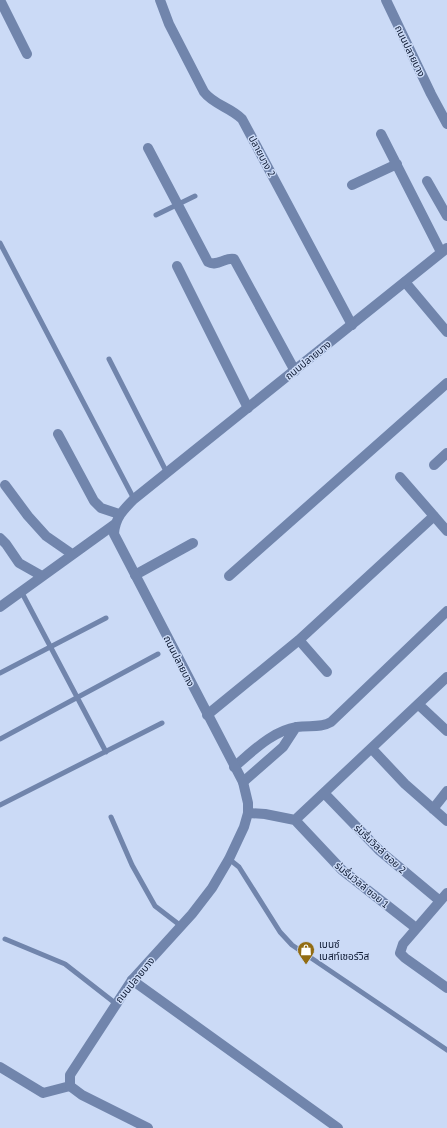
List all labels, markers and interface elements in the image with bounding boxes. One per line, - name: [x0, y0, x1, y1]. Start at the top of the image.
- street label: ถนนปลายบาง: [392, 23, 428, 79]
- street label: ปลายบาง 2: [246, 133, 278, 179]
- street label: ถนนปลายบาง: [282, 337, 334, 383]
- street label: ถนนปลายบาง: [161, 633, 197, 689]
- street label: ร่มรื่นวิลล์ ซอย 2: [351, 821, 409, 876]
- street label: ร่มรื่นวิลล์ ซอย 1: [332, 858, 393, 911]
- place label: เบนซ์ เบสท์เซอร์วิส: [319, 938, 370, 963]
- shop icon: เบนซ์ เบสท์เซอร์วิส: [296, 940, 316, 965]
- street label: ถนนปลายบาง: [112, 954, 158, 1006]

